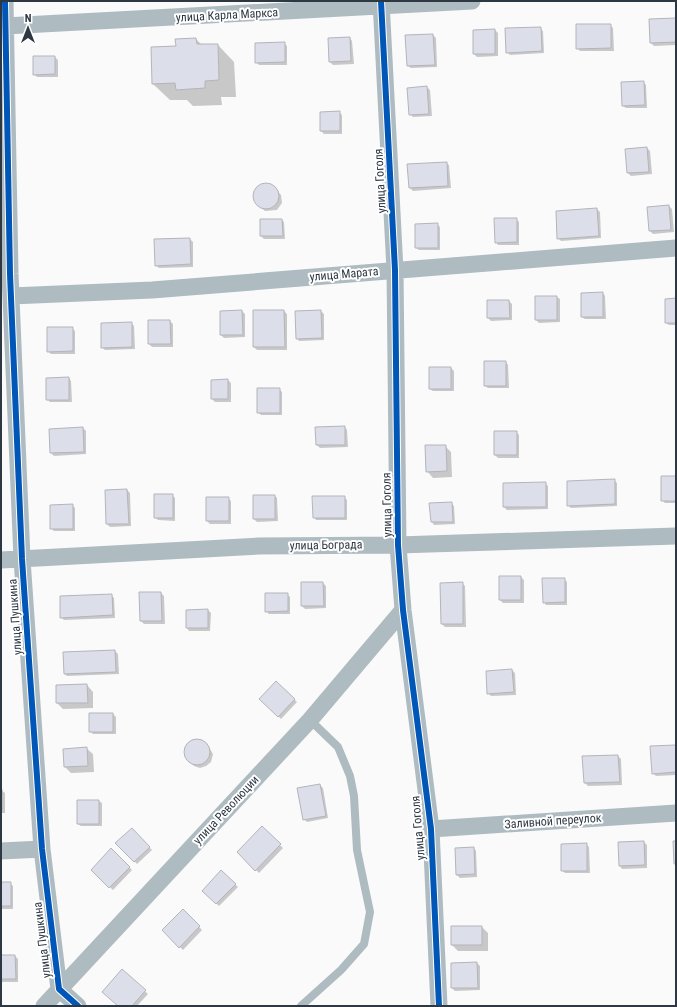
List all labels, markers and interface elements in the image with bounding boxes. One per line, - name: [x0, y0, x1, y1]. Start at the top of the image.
- street label: улица Карла Маркса: [175, 5, 279, 25]
- north arrow: [8, 8, 48, 48]
- text: N: [25, 12, 32, 25]
- street label: улица Гоголя: [371, 148, 389, 214]
- street label: улица Марата: [309, 264, 379, 284]
- street label: улица Гоголя: [379, 472, 395, 538]
- street label: улица Бограда: [290, 537, 363, 553]
- street label: улица Пушкина: [5, 578, 25, 656]
- street label: улица Революции: [191, 773, 261, 847]
- street label: улица Гоголя: [408, 795, 428, 861]
- street label: Заливной переулок: [504, 811, 602, 831]
- street label: улица Пушкина: [30, 901, 54, 979]

